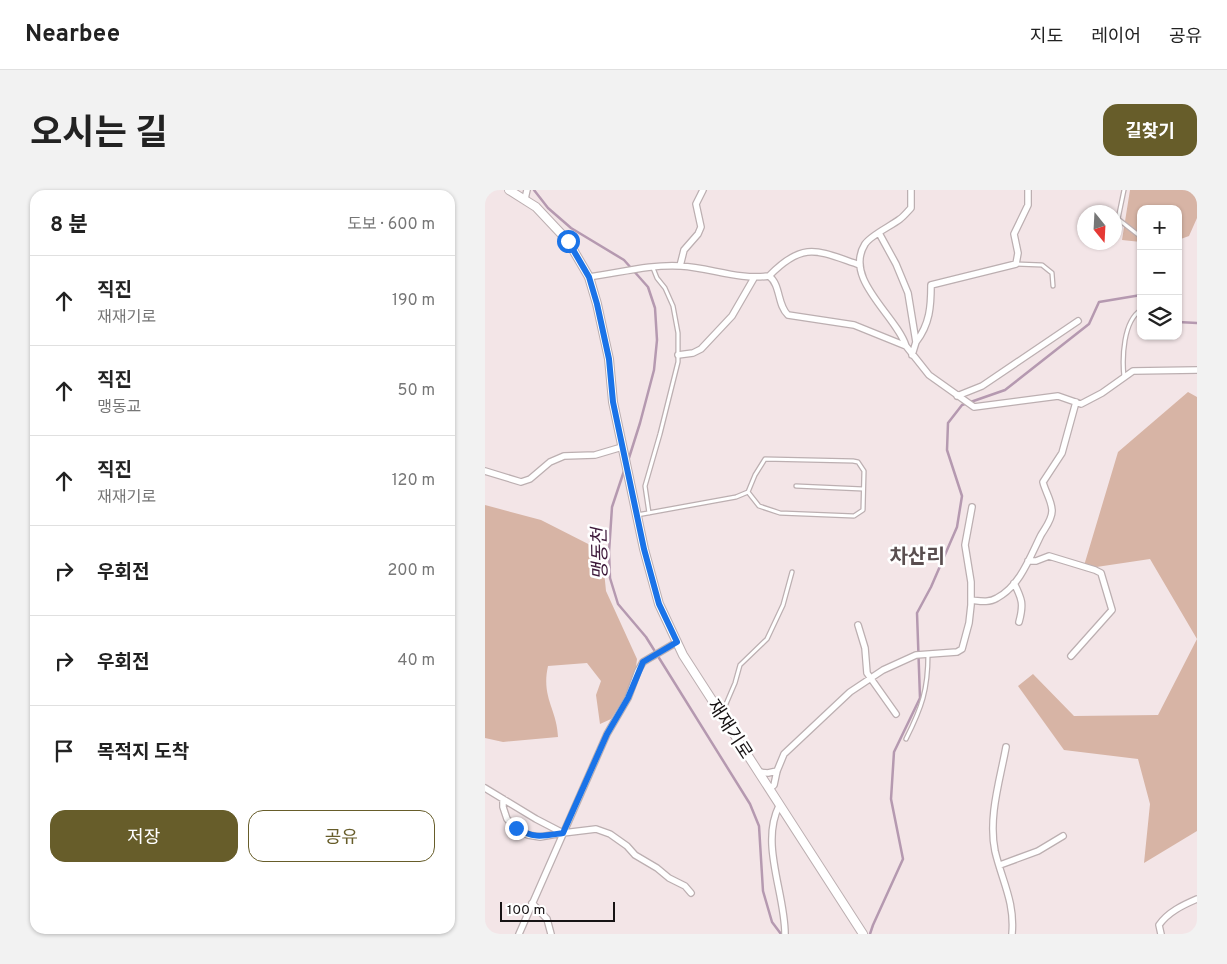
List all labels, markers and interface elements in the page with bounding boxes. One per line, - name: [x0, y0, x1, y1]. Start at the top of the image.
- text: Nearbee: [25, 20, 120, 50]
- text: 지도: [1030, 26, 1063, 49]
- text: 레이어: [1091, 26, 1141, 49]
- text: 공유: [1169, 26, 1202, 49]
- button: 길찾기: [1103, 104, 1197, 156]
- text: 오시는 길: [30, 113, 168, 157]
- north arrow: [1077, 205, 1122, 250]
- map controls: [1137, 205, 1182, 340]
- button: +: [1137, 205, 1182, 250]
- text: 8 분: [50, 212, 88, 239]
- text: 도보 · 600 m: [347, 215, 435, 235]
- route start: [557, 230, 580, 253]
- button: −: [1137, 250, 1182, 295]
- text: 직진: [97, 279, 132, 303]
- icon: ahead: [50, 287, 78, 315]
- text: 190 m: [392, 291, 435, 311]
- button: layers: [1137, 295, 1182, 340]
- text: 재재기로: [97, 308, 156, 328]
- text: 직진: [97, 369, 132, 393]
- icon: ahead: [50, 377, 78, 405]
- text: 50 m: [398, 381, 435, 401]
- text: 맹동교: [97, 398, 141, 418]
- text: 직진: [97, 459, 132, 483]
- icon: ahead: [50, 467, 78, 495]
- text: 120 m: [392, 471, 435, 491]
- text: 재재기로: [97, 488, 156, 508]
- water label: 맹동천: [589, 526, 613, 580]
- district label: 차산리: [889, 545, 945, 571]
- icon: right: [50, 557, 78, 585]
- text: 우회전: [97, 561, 149, 585]
- text: 200 m: [387, 561, 435, 581]
- icon: right: [50, 647, 78, 675]
- text: 우회전: [97, 651, 149, 675]
- text: 40 m: [397, 651, 435, 671]
- street label: 재재기로: [701, 696, 756, 764]
- icon: arrive: [50, 737, 78, 765]
- text: 목적지 도착: [97, 741, 189, 765]
- button: 저장: [50, 810, 238, 862]
- button: 공유: [248, 810, 435, 862]
- route end: [505, 817, 528, 840]
- scale bar: [500, 899, 615, 922]
- text: 100 m: [507, 902, 545, 919]

